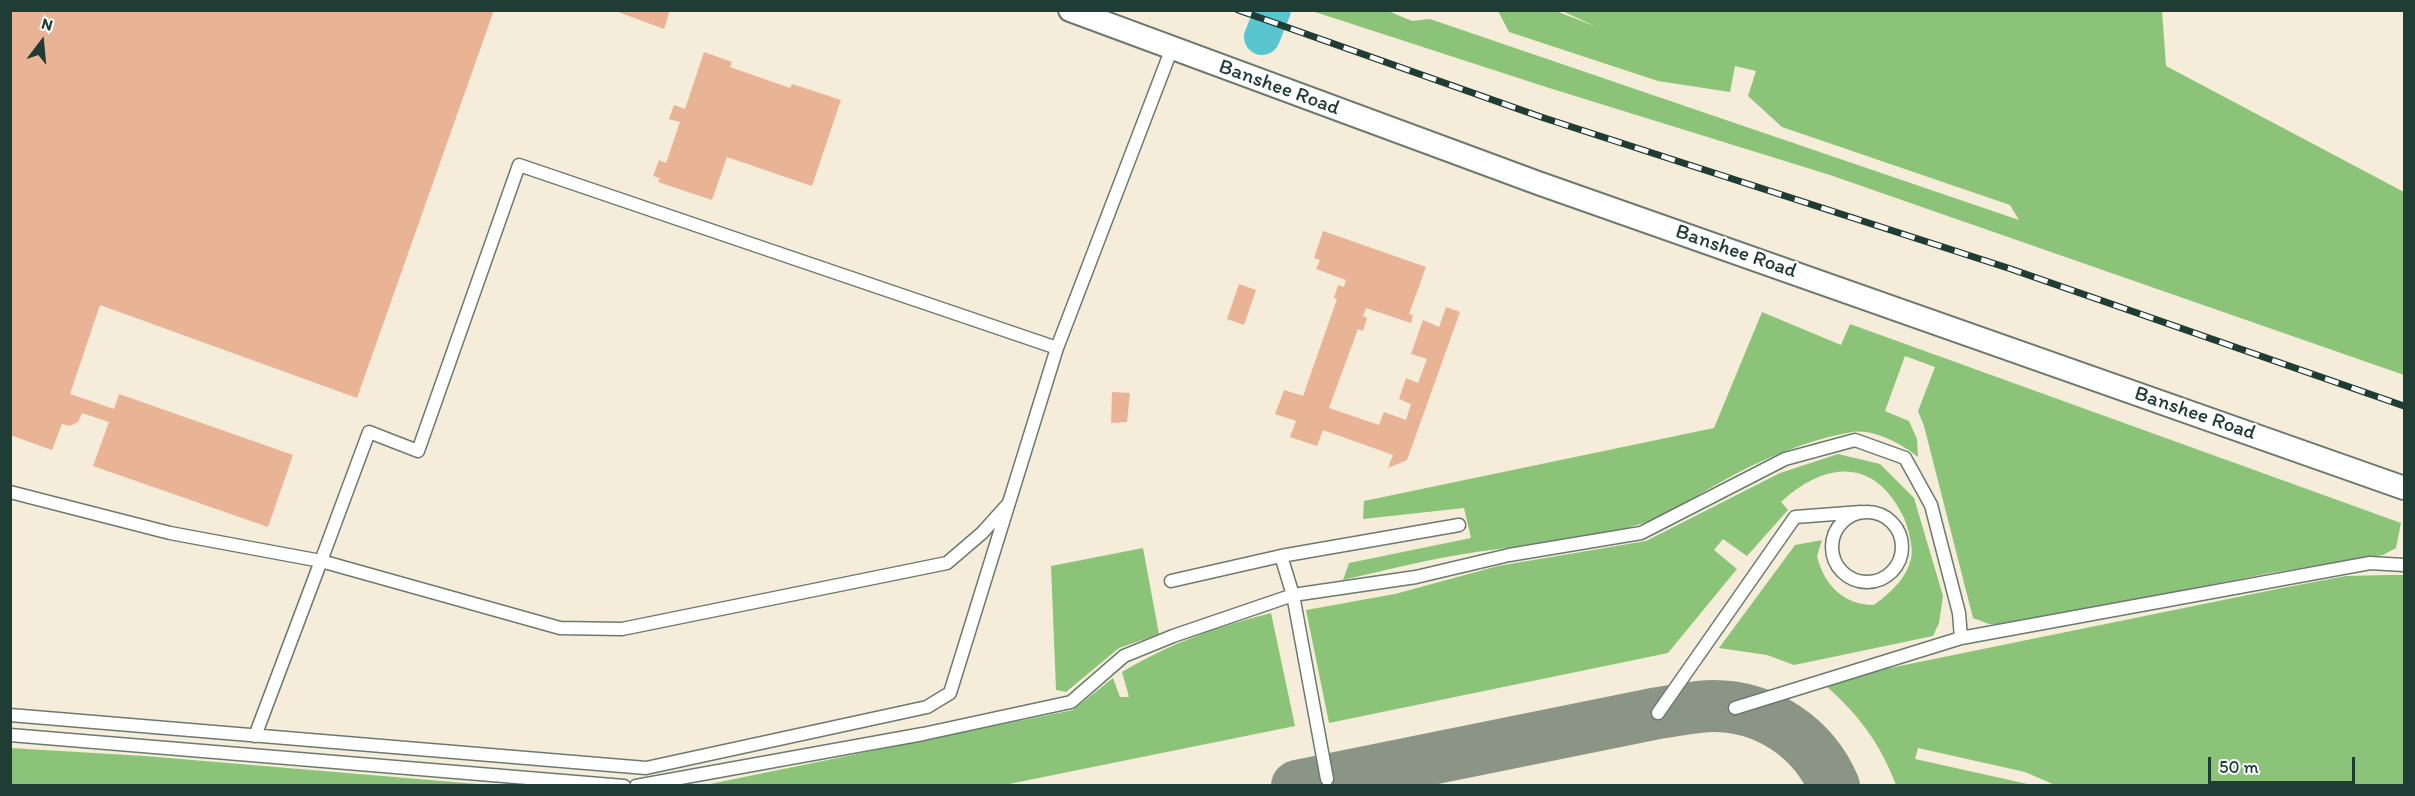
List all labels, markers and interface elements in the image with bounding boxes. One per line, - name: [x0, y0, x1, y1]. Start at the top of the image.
- north arrow: [12, 12, 72, 72]
- text: N: [39, 14, 55, 35]
- street label: Banshee Road: [1215, 54, 1343, 122]
- street label: Banshee Road: [1672, 219, 1800, 285]
- street label: Banshee Road: [2131, 381, 2259, 447]
- scale bar: [2211, 745, 2358, 783]
- text: 50 m: [2219, 756, 2259, 778]

